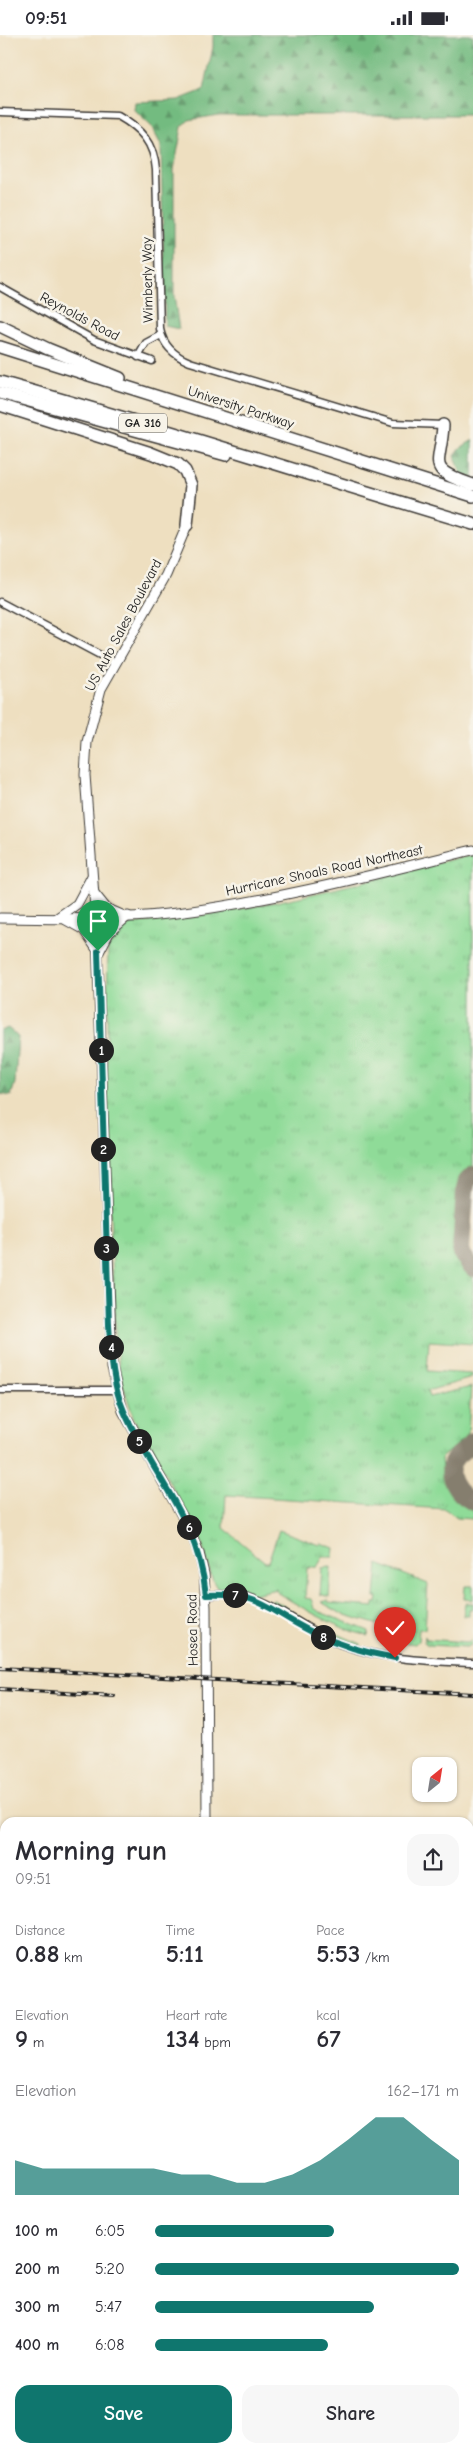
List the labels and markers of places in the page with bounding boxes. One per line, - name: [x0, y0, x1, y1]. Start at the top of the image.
- pin: [77, 900, 119, 951]
- pin: 1: [88, 1037, 114, 1063]
- pin: 2: [90, 1137, 116, 1161]
- pin: 3: [94, 1235, 118, 1261]
- pin: 4: [98, 1335, 124, 1359]
- pin: 5: [126, 1429, 152, 1453]
- pin: 6: [176, 1515, 202, 1539]
- pin: 7: [222, 1583, 248, 1607]
- pin: [374, 1607, 416, 1658]
- pin: 8: [310, 1625, 336, 1649]

